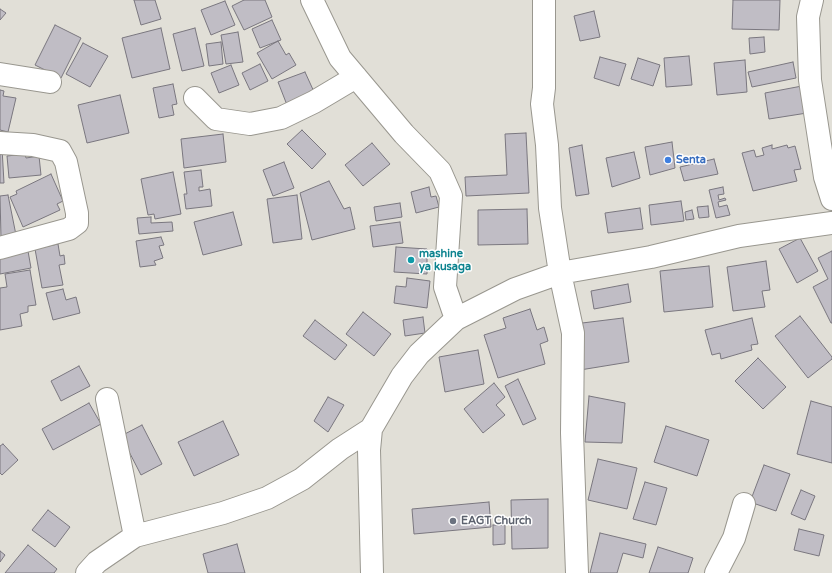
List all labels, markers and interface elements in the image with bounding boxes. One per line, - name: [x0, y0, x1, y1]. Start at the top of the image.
- place label: Senta: [676, 153, 706, 167]
- marker: Senta: [663, 155, 673, 165]
- place label: mashine ya kusaga: [419, 247, 471, 273]
- marker: mashine ya kusaga: [406, 255, 416, 265]
- place label: EAGT Church: [461, 514, 532, 528]
- marker: EAGT Church: [448, 516, 458, 526]

